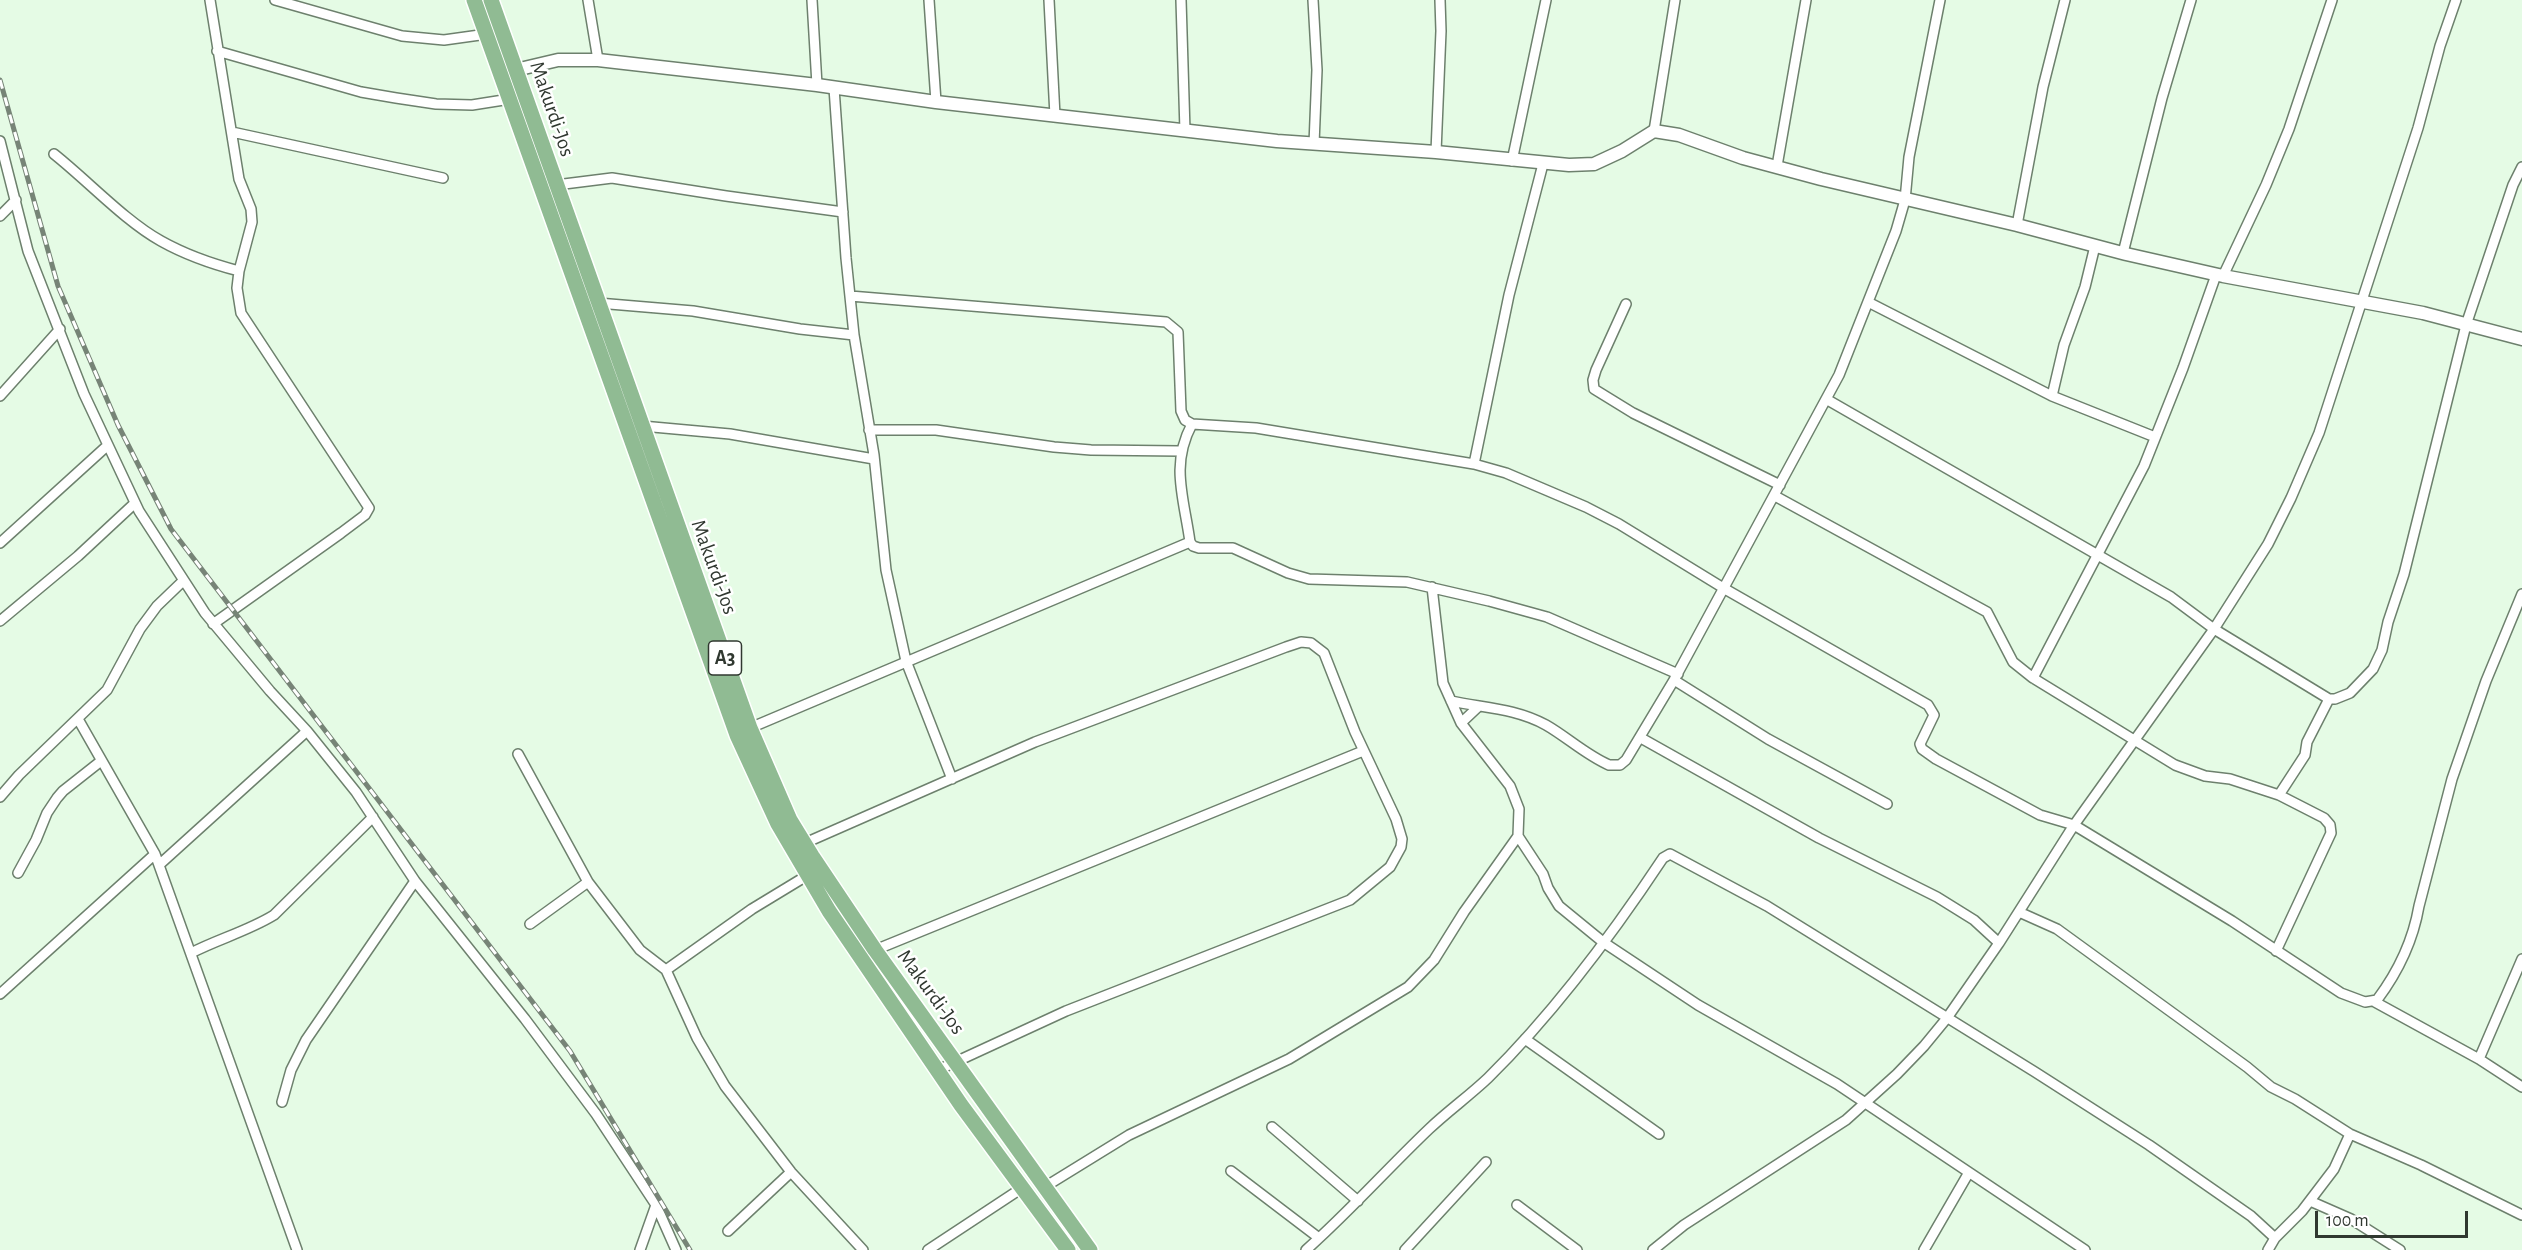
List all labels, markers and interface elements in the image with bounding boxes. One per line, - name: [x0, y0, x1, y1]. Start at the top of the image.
- street label: Makurdi-Jos: [524, 58, 580, 160]
- street label: Makurdi-Jos: [685, 516, 743, 618]
- road number: A3: [708, 641, 742, 675]
- street label: Makurdi-Jos: [892, 945, 970, 1039]
- scale bar: [2318, 1199, 2471, 1237]
- text: 100 m: [2326, 1212, 2369, 1230]

